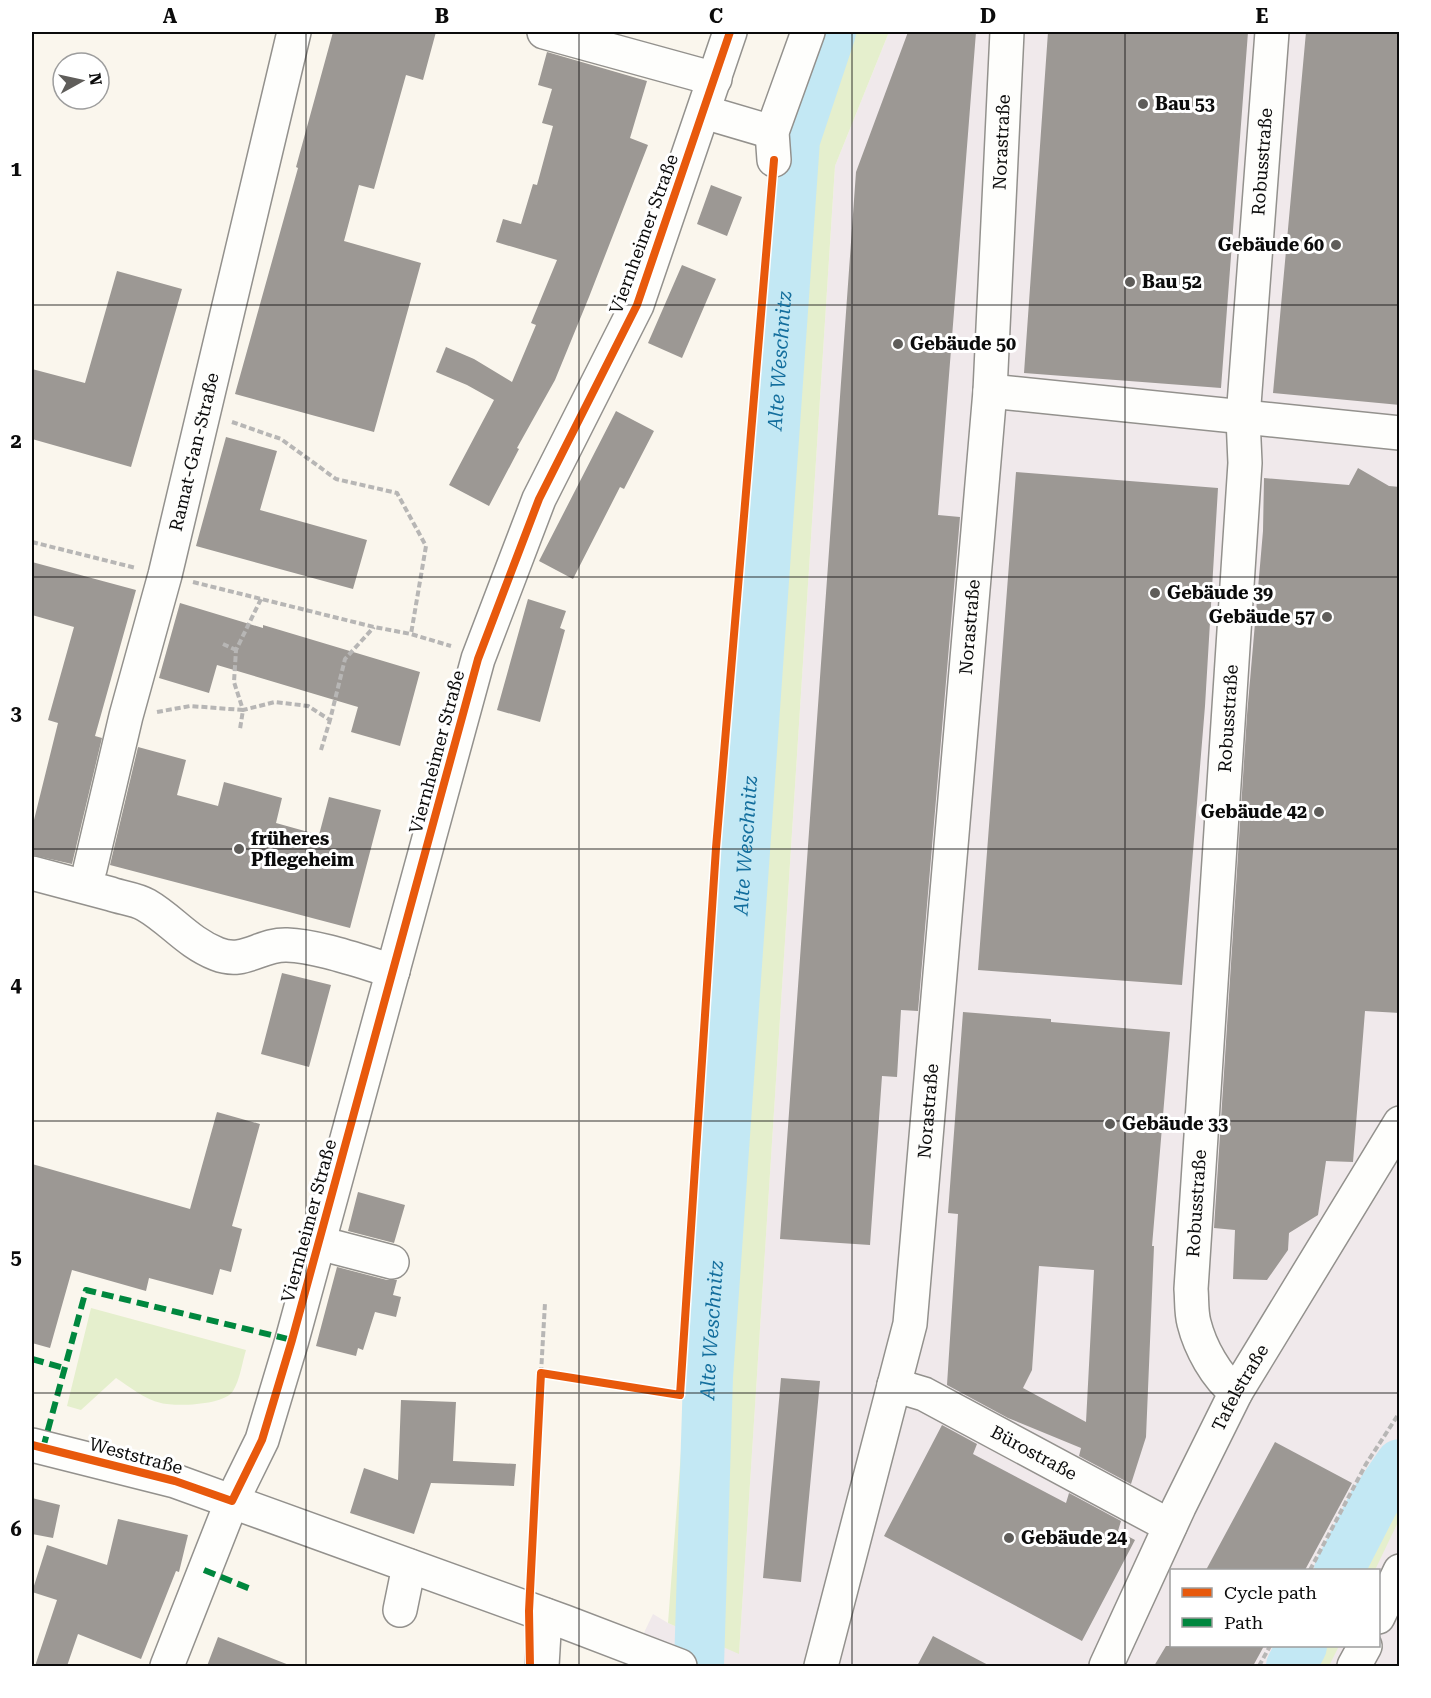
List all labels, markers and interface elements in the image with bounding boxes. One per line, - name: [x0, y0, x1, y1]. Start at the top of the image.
- text: A: [163, 4, 178, 28]
- text: B: [435, 4, 449, 28]
- text: C: [709, 4, 723, 28]
- text: D: [980, 4, 996, 28]
- text: E: [1256, 4, 1269, 28]
- north arrow: [51, 51, 111, 111]
- text: N: [85, 72, 106, 86]
- place label: Bau 53: [1155, 93, 1215, 114]
- street label: Norastraße: [989, 94, 1014, 190]
- marker: Bau 53: [1136, 97, 1150, 111]
- street label: Robusstraße: [1247, 107, 1276, 216]
- street label: Viernheimer Straße: [605, 151, 682, 317]
- text: 1: [10, 157, 22, 181]
- place label: Gebäude 60: [1218, 234, 1324, 255]
- marker: Gebäude 60: [1329, 238, 1343, 252]
- place label: Bau 52: [1142, 271, 1202, 292]
- marker: Bau 52: [1123, 275, 1137, 289]
- water label: Alte Weschnitz: [763, 290, 796, 432]
- place label: Gebäude 50: [910, 333, 1016, 354]
- marker: Gebäude 50: [891, 337, 905, 351]
- street label: Ramat-Gan-Straße: [165, 370, 223, 533]
- text: 2: [10, 429, 22, 453]
- street label: Norastraße: [955, 578, 984, 675]
- place label: Gebäude 39: [1167, 582, 1273, 603]
- marker: Gebäude 39: [1148, 586, 1162, 600]
- place label: Gebäude 57: [1209, 606, 1315, 627]
- marker: Gebäude 57: [1320, 610, 1334, 624]
- street label: Robusstraße: [1214, 664, 1242, 773]
- street label: Viernheimer Straße: [405, 668, 468, 836]
- text: 3: [10, 701, 22, 725]
- water label: Alte Weschnitz: [728, 775, 762, 917]
- place label: Gebäude 42: [1201, 801, 1307, 822]
- marker: Gebäude 42: [1312, 805, 1326, 819]
- place label: früheres Pflegeheim: [251, 828, 355, 870]
- marker: früheres Pflegeheim: [232, 842, 246, 856]
- text: 4: [10, 973, 22, 997]
- street label: Norastraße: [913, 1062, 942, 1160]
- place label: Gebäude 33: [1122, 1113, 1228, 1134]
- marker: Gebäude 33: [1103, 1117, 1117, 1131]
- street label: Viernheimer Straße: [277, 1137, 340, 1305]
- street label: Robusstraße: [1182, 1149, 1210, 1258]
- text: 5: [10, 1245, 22, 1269]
- water label: Alte Weschnitz: [695, 1260, 728, 1401]
- street label: Tafelstraße: [1207, 1340, 1273, 1434]
- street label: Bürostraße: [987, 1421, 1081, 1484]
- street label: Weststraße: [87, 1433, 185, 1478]
- text: 6: [10, 1517, 22, 1541]
- place label: Gebäude 24: [1021, 1527, 1127, 1548]
- marker: Gebäude 24: [1002, 1531, 1016, 1545]
- legend: [1170, 1569, 1380, 1647]
- text: Cycle path: [1224, 1582, 1317, 1603]
- text: Path: [1224, 1612, 1263, 1633]

